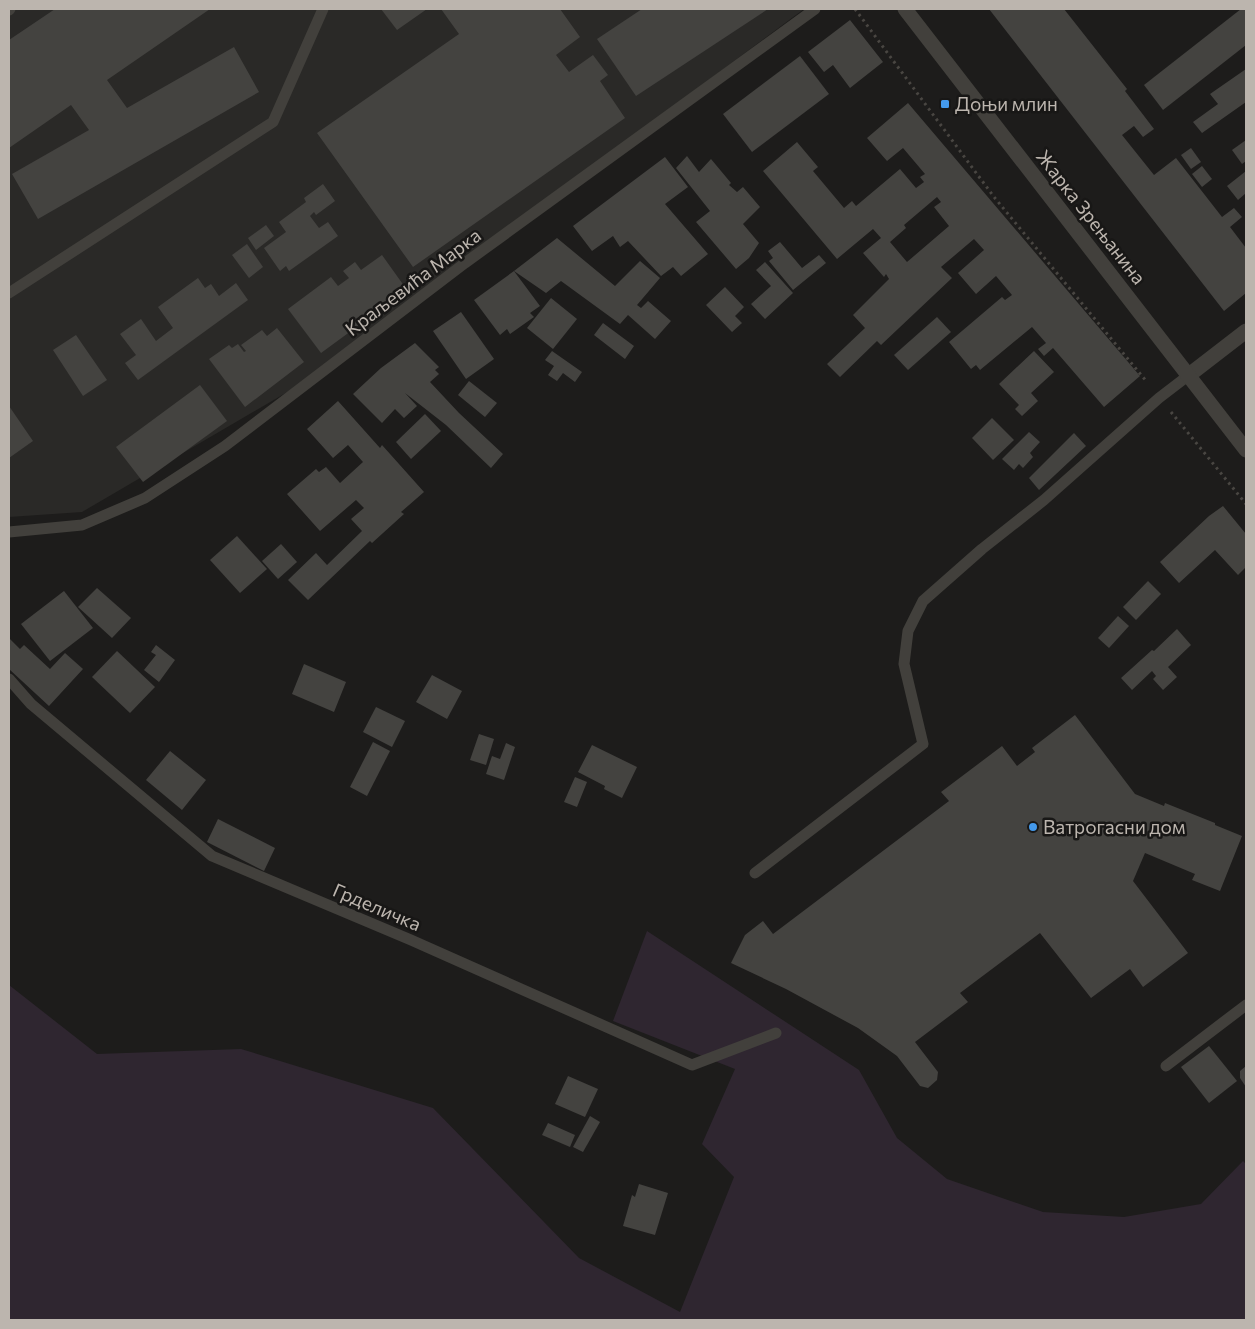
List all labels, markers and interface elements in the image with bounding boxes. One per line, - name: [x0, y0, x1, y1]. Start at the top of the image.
- place label: Доњи млин: [955, 92, 1058, 115]
- marker: Доњи млин: [939, 98, 951, 110]
- street label: Жарка Зрењанина: [1032, 145, 1151, 289]
- street label: Краљевића Марка: [340, 223, 485, 340]
- place label: Ватрогасни дом: [1043, 815, 1185, 838]
- marker: Ватрогасни дом: [1027, 821, 1039, 833]
- street label: Грделичка: [330, 878, 425, 935]

